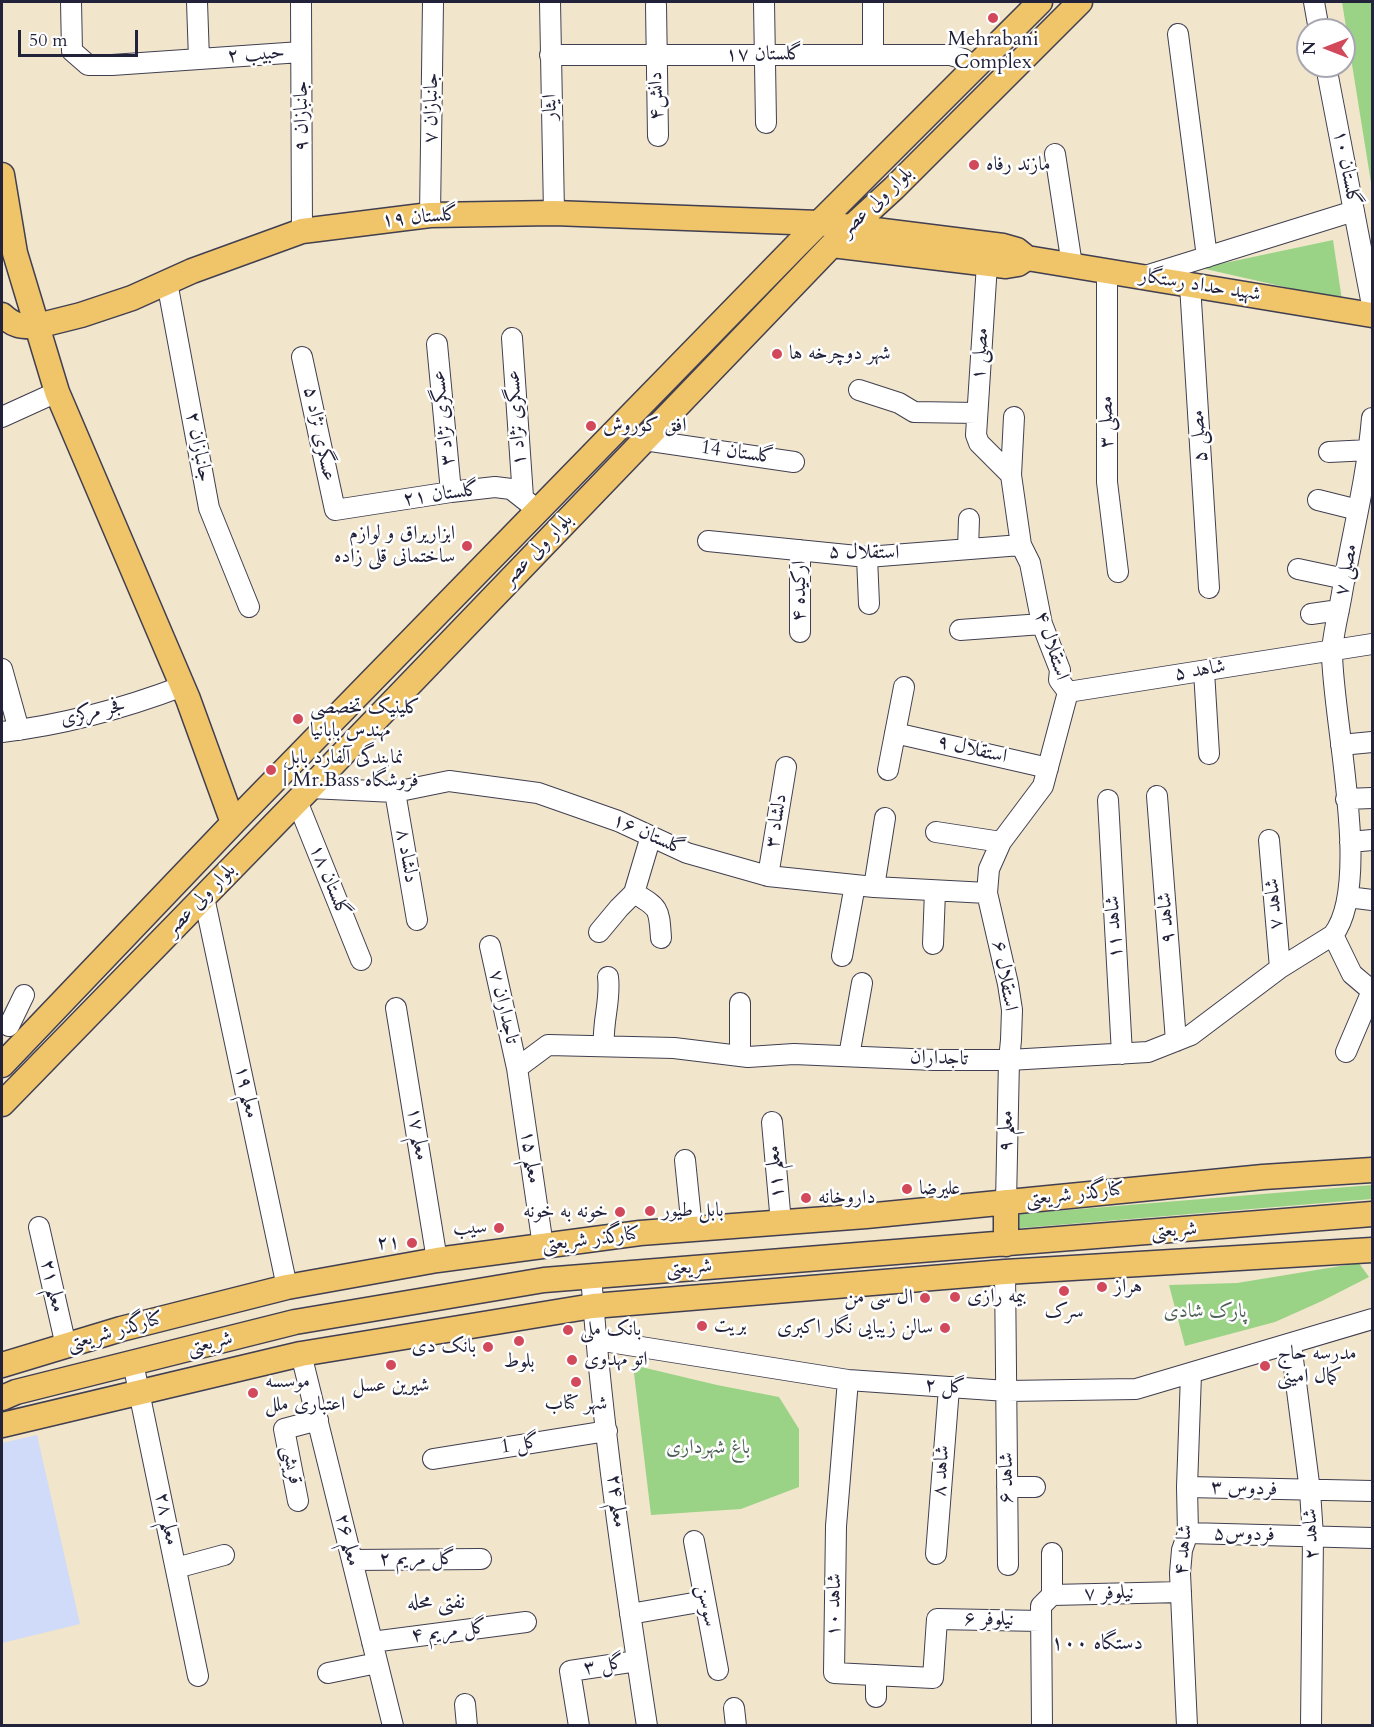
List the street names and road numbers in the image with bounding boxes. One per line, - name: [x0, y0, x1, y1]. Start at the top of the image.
- street label: حبیب ۲: [226, 41, 286, 69]
- street label: گلستان ۱۷: [726, 42, 802, 68]
- street label: دانش۴: [645, 71, 669, 121]
- street label: جانبازان ۷: [419, 72, 445, 144]
- street label: جانبازان ۹: [290, 81, 314, 151]
- street label: ایثار: [539, 94, 563, 120]
- street label: گلستان ۱۰: [1327, 128, 1365, 208]
- street label: بلوار ولی عصر: [835, 162, 919, 242]
- street label: گلستان ۱۹: [381, 203, 459, 233]
- street label: شهید حداد رستگار: [1138, 265, 1262, 307]
- street label: مصلی ۱: [967, 327, 995, 381]
- street label: عسگری نژاد ۳: [427, 369, 461, 467]
- street label: عسگری نژاد ۱: [502, 369, 532, 467]
- street label: عسگری نژاد ۵: [297, 385, 341, 483]
- street label: مصلی ۳: [1095, 396, 1119, 448]
- street label: مصلی ۵: [1186, 409, 1214, 463]
- street label: جانبازان ۲: [179, 410, 217, 484]
- street label: گلستان 14: [699, 436, 775, 470]
- street label: گلستان ۲۱: [401, 478, 481, 512]
- street label: بلوار ولی عصر: [498, 509, 578, 591]
- street label: استقلال ۵: [828, 540, 900, 566]
- street label: مصلی ۷: [1330, 542, 1364, 598]
- street label: ارکیده ۴: [788, 560, 812, 622]
- street label: استقلال ۴: [1029, 608, 1073, 684]
- street label: شاهد ۵: [1173, 655, 1227, 687]
- street label: فجر مرکزی: [58, 694, 128, 732]
- street label: استقلال ۹: [935, 730, 1009, 770]
- street label: دلشاد ۳: [761, 792, 793, 850]
- street label: گلستان ۱۶: [608, 808, 688, 862]
- street label: دلشاد ۸: [389, 827, 423, 885]
- street label: گلستان ۱۸: [304, 841, 354, 921]
- street label: بلوار ولی عصر: [161, 859, 241, 941]
- street label: شاهد ۷: [1261, 877, 1289, 931]
- street label: شاهد ۹: [1153, 891, 1181, 945]
- street label: شاهد ۱۱: [1101, 895, 1129, 959]
- street label: استقلال ۶: [986, 939, 1022, 1013]
- street label: تاجداران ۷: [483, 968, 523, 1046]
- street label: تاجداران: [910, 1046, 968, 1072]
- street label: معلم ۱۹: [229, 1063, 263, 1121]
- street label: معلم ۱۷: [401, 1106, 433, 1162]
- street label: معلم ۹: [995, 1110, 1019, 1152]
- street label: معلم ۱۵: [514, 1129, 546, 1185]
- street label: معلم ۱۱: [762, 1144, 790, 1200]
- street label: کنارگذر شریعتی: [1025, 1178, 1125, 1212]
- street label: شریعتی: [1150, 1217, 1198, 1245]
- street label: کنارگذر شریعتی: [540, 1222, 642, 1258]
- street label: شریعتی: [665, 1254, 713, 1282]
- street label: معلم ۲۱: [34, 1257, 70, 1315]
- street label: کنارگذر شریعتی: [64, 1307, 166, 1357]
- street label: شریعتی: [185, 1327, 235, 1361]
- street label: گل ۲: [924, 1374, 966, 1400]
- street label: گل 1: [499, 1430, 541, 1460]
- street label: قریشی: [275, 1443, 307, 1487]
- street label: شاهد ۸: [928, 1444, 956, 1498]
- street label: شاهد ۶: [995, 1452, 1019, 1504]
- street label: معلم ۲۴: [601, 1473, 631, 1529]
- street label: فردوس ۳: [1210, 1476, 1278, 1502]
- street label: معلم ۲۸: [149, 1490, 183, 1548]
- street label: شاهد ۲: [1299, 1508, 1325, 1560]
- street label: معلم ۲۶: [329, 1511, 365, 1569]
- street label: فردوس۵: [1213, 1522, 1275, 1548]
- street label: شاهد ۴: [1169, 1523, 1199, 1577]
- street label: گل مریم ۲: [379, 1547, 455, 1571]
- street label: شاهد ۱۰: [822, 1573, 848, 1637]
- street label: نیلوفر ۷: [1084, 1581, 1134, 1607]
- street label: سوسن: [690, 1583, 722, 1629]
- street label: نیلوفر ۶: [964, 1608, 1014, 1632]
- street label: گل مریم ۴: [410, 1615, 488, 1649]
- street label: گل ۳: [582, 1651, 626, 1681]

